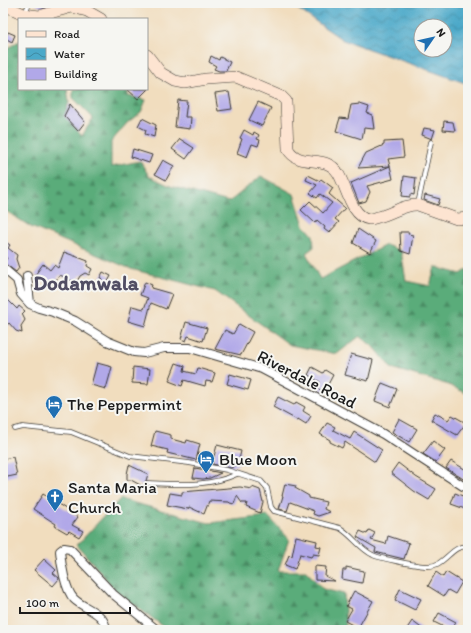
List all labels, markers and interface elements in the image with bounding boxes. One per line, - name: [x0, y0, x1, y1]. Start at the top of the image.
- legend: [18, 18, 148, 90]
- north arrow: [413, 18, 453, 58]
- text: N: [433, 26, 448, 39]
- text: Road: [54, 27, 80, 41]
- text: Water: [54, 47, 85, 61]
- text: Building: [54, 67, 98, 81]
- district label: Dodamwala: [33, 270, 140, 295]
- street label: Riverdale Road: [254, 345, 360, 413]
- hotel icon: The Peppermint: [44, 394, 64, 419]
- place label: The Peppermint: [67, 394, 182, 414]
- hotel icon: Blue Moon: [196, 449, 216, 474]
- place label: Blue Moon: [219, 449, 297, 469]
- place label: Santa Maria Church: [68, 477, 157, 517]
- church icon: Santa Maria Church: [45, 487, 65, 512]
- scale bar: [20, 589, 130, 615]
- text: 100 m: [26, 596, 59, 610]

